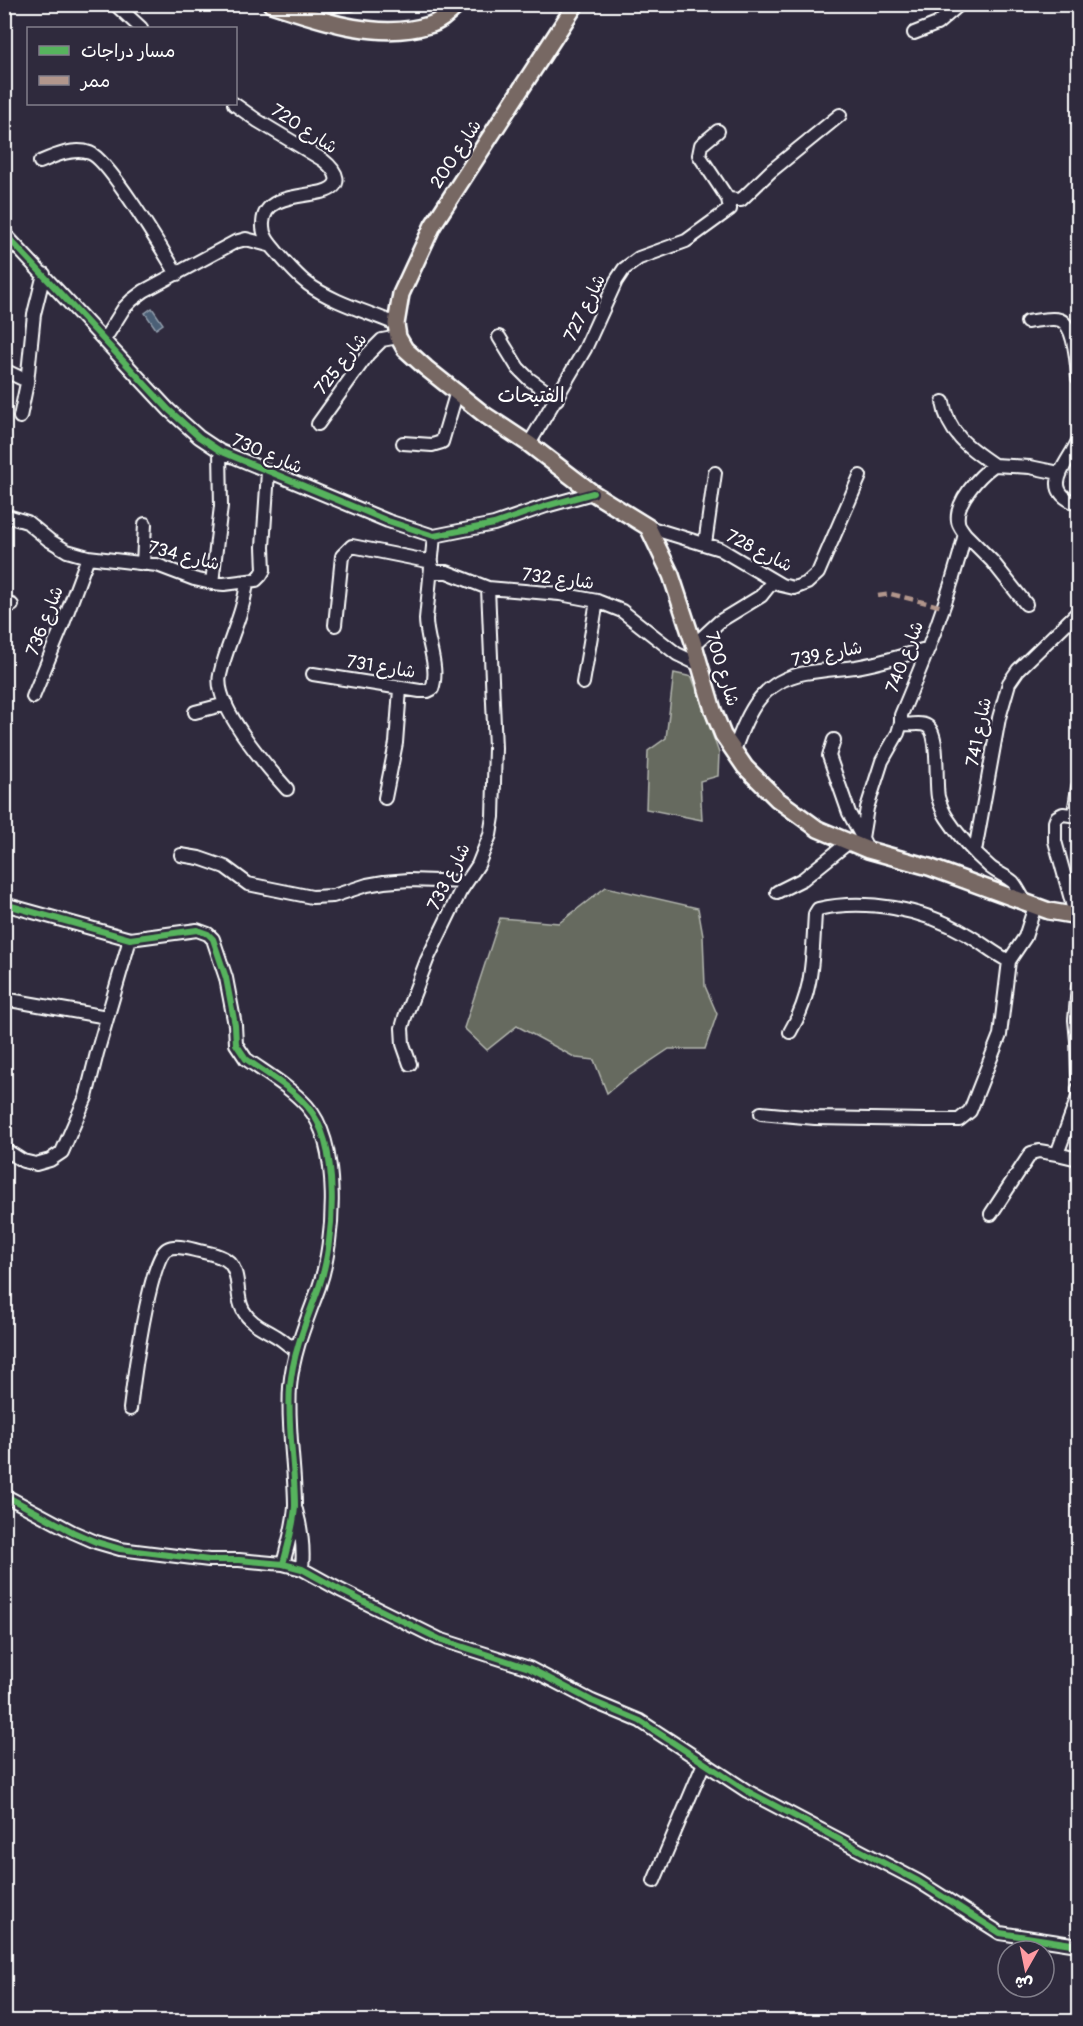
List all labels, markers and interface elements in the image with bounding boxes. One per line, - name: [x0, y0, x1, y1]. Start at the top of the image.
- legend: [27, 27, 237, 105]
- text: مسار دراجات: [81, 40, 175, 63]
- text: ممر: [79, 70, 110, 93]
- street label: شارع 720: [266, 99, 342, 159]
- street label: شارع 200: [425, 115, 487, 193]
- street label: شارع 727: [559, 271, 611, 345]
- street label: شارع 725: [310, 328, 372, 400]
- district label: الفتيحات: [497, 383, 565, 408]
- street label: شارع 730: [228, 429, 306, 479]
- street label: شارع 728: [722, 525, 796, 577]
- street label: شارع 734: [146, 536, 222, 576]
- street label: شارع 732: [521, 563, 595, 595]
- street label: شارع 736: [21, 583, 69, 659]
- street label: شارع 740: [881, 618, 929, 696]
- street label: شارع 700: [700, 629, 744, 709]
- street label: شارع 739: [790, 636, 864, 672]
- street label: شارع 731: [345, 650, 417, 684]
- street label: شارع 741: [961, 696, 997, 768]
- street label: شارع 733: [422, 839, 476, 915]
- north arrow: [996, 1939, 1056, 1999]
- text: ش: [1014, 1972, 1034, 1994]

